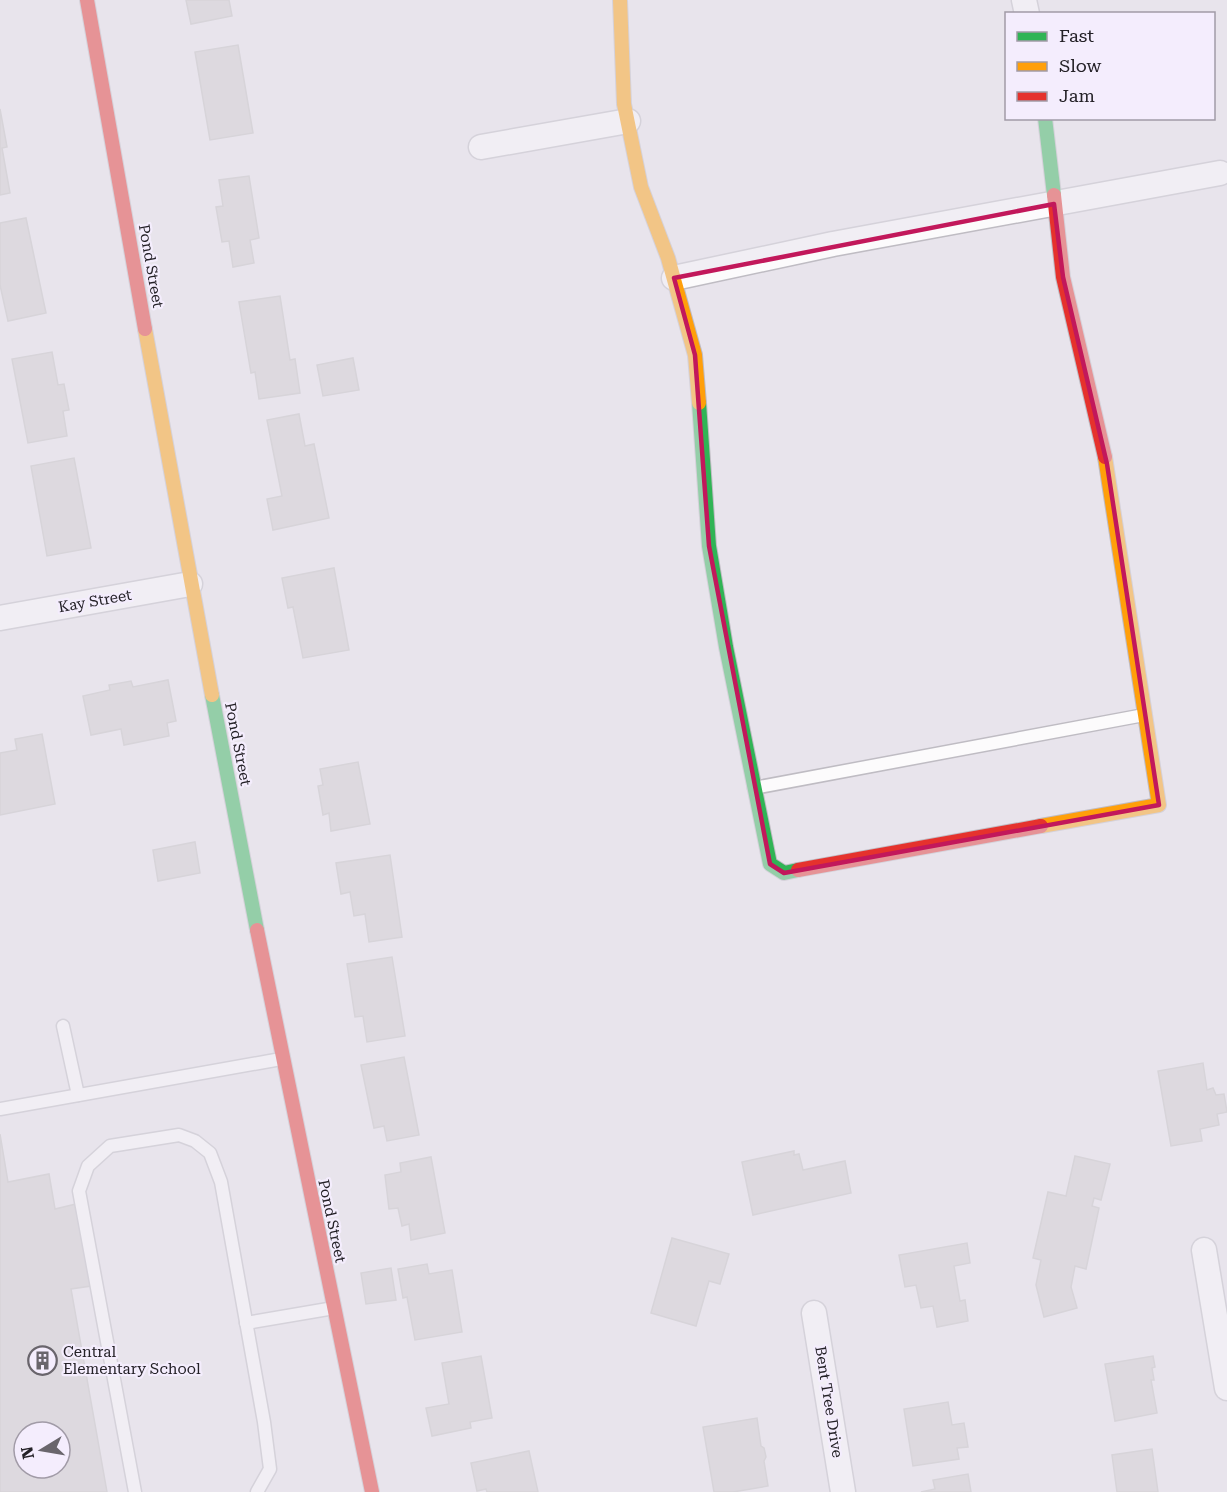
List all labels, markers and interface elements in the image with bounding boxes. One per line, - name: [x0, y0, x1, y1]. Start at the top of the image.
- legend: [1005, 12, 1215, 120]
- text: Fast: [1059, 25, 1094, 46]
- text: Slow: [1059, 55, 1101, 76]
- text: Jam: [1059, 85, 1095, 106]
- street label: Pond Street: [135, 223, 167, 310]
- street label: Kay Street: [57, 586, 133, 616]
- street label: Pond Street: [221, 701, 255, 788]
- street label: Pond Street: [314, 1178, 350, 1265]
- place label: Central Elementary School: [63, 1343, 201, 1378]
- building icon: Central Elementary School: [26, 1345, 58, 1377]
- street label: Bent Tree Drive: [811, 1345, 847, 1459]
- north arrow: [12, 1420, 72, 1480]
- text: N: [17, 1445, 38, 1461]

